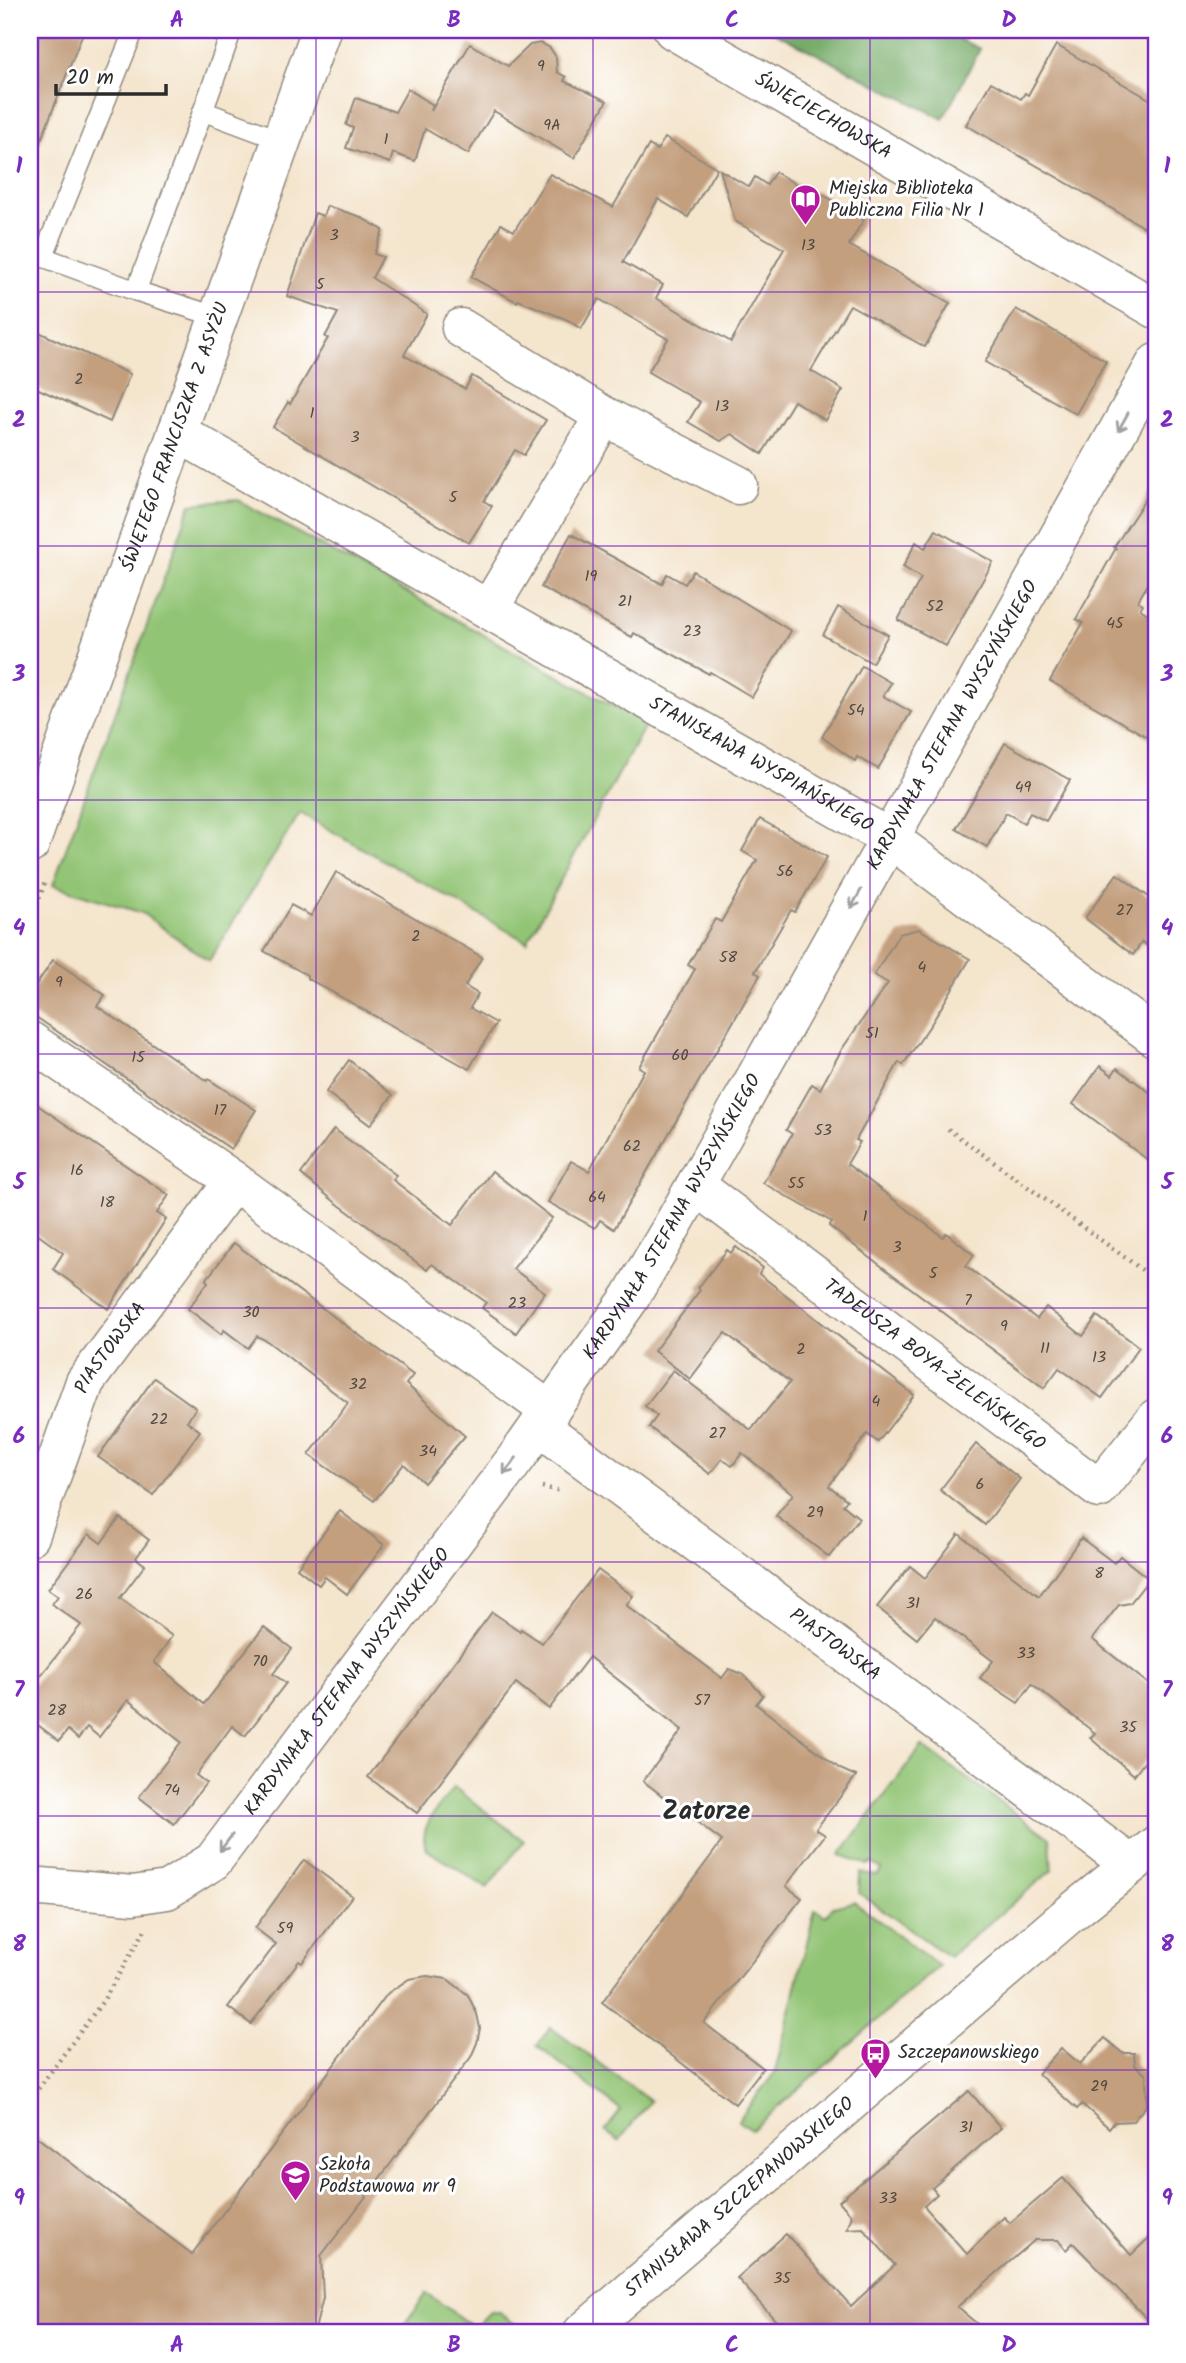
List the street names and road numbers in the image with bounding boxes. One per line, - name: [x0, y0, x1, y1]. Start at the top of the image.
- street label: ŚWIĘCIECHOWSKA: [749, 65, 897, 168]
- street label: ŚWIĘTEGO FRANCISZKA Z ASYŻU: [113, 298, 237, 576]
- street label: KARDYNAŁA STEFANA WYSZYŃSKIEGO: [859, 575, 1046, 876]
- street label: STANISŁAWA WYSPIAŃSKIEGO: [643, 689, 879, 841]
- street label: KARDYNAŁA STEFANA WYSZYŃSKIEGO: [575, 1068, 770, 1366]
- street label: TADEUSZA BOYA-ŻELEŃSKIEGO: [817, 1272, 1052, 1459]
- street label: PIASTOWSKA: [67, 1296, 154, 1398]
- street label: KARDYNAŁA STEFANA WYSZYŃSKIEGO: [237, 1542, 459, 1822]
- street label: PIASTOWSKA: [783, 1601, 887, 1689]
- street label: STANISŁAWA SZCZEPANOWSKIEGO: [618, 2090, 862, 2305]

